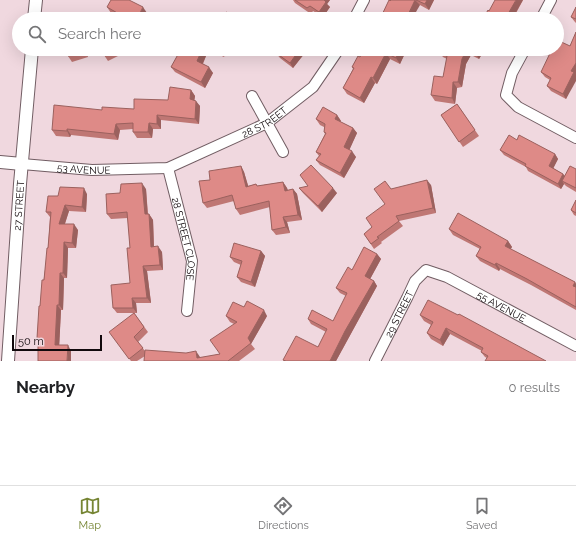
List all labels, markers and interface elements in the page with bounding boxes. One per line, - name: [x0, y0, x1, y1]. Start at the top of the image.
- search box: [12, 12, 564, 56]
- icon: search: [26, 23, 48, 45]
- text: Search here: [58, 25, 141, 43]
- street label: 28 STREET: [240, 105, 289, 140]
- street label: 53 AVENUE: [57, 162, 111, 176]
- street label: 27 STREET: [12, 180, 26, 231]
- street label: 28 STREET CLOSE: [170, 196, 197, 281]
- street label: 29 STREET: [383, 289, 416, 339]
- street label: 55 AVENUE: [475, 289, 528, 324]
- scale bar: [12, 333, 102, 352]
- text: 50 m: [18, 335, 44, 348]
- text: Nearby: [16, 377, 75, 397]
- text: 0 results: [509, 380, 560, 395]
- tab: Map: [79, 495, 101, 532]
- tab: Directions: [258, 495, 309, 532]
- tab: Saved: [466, 495, 497, 532]

